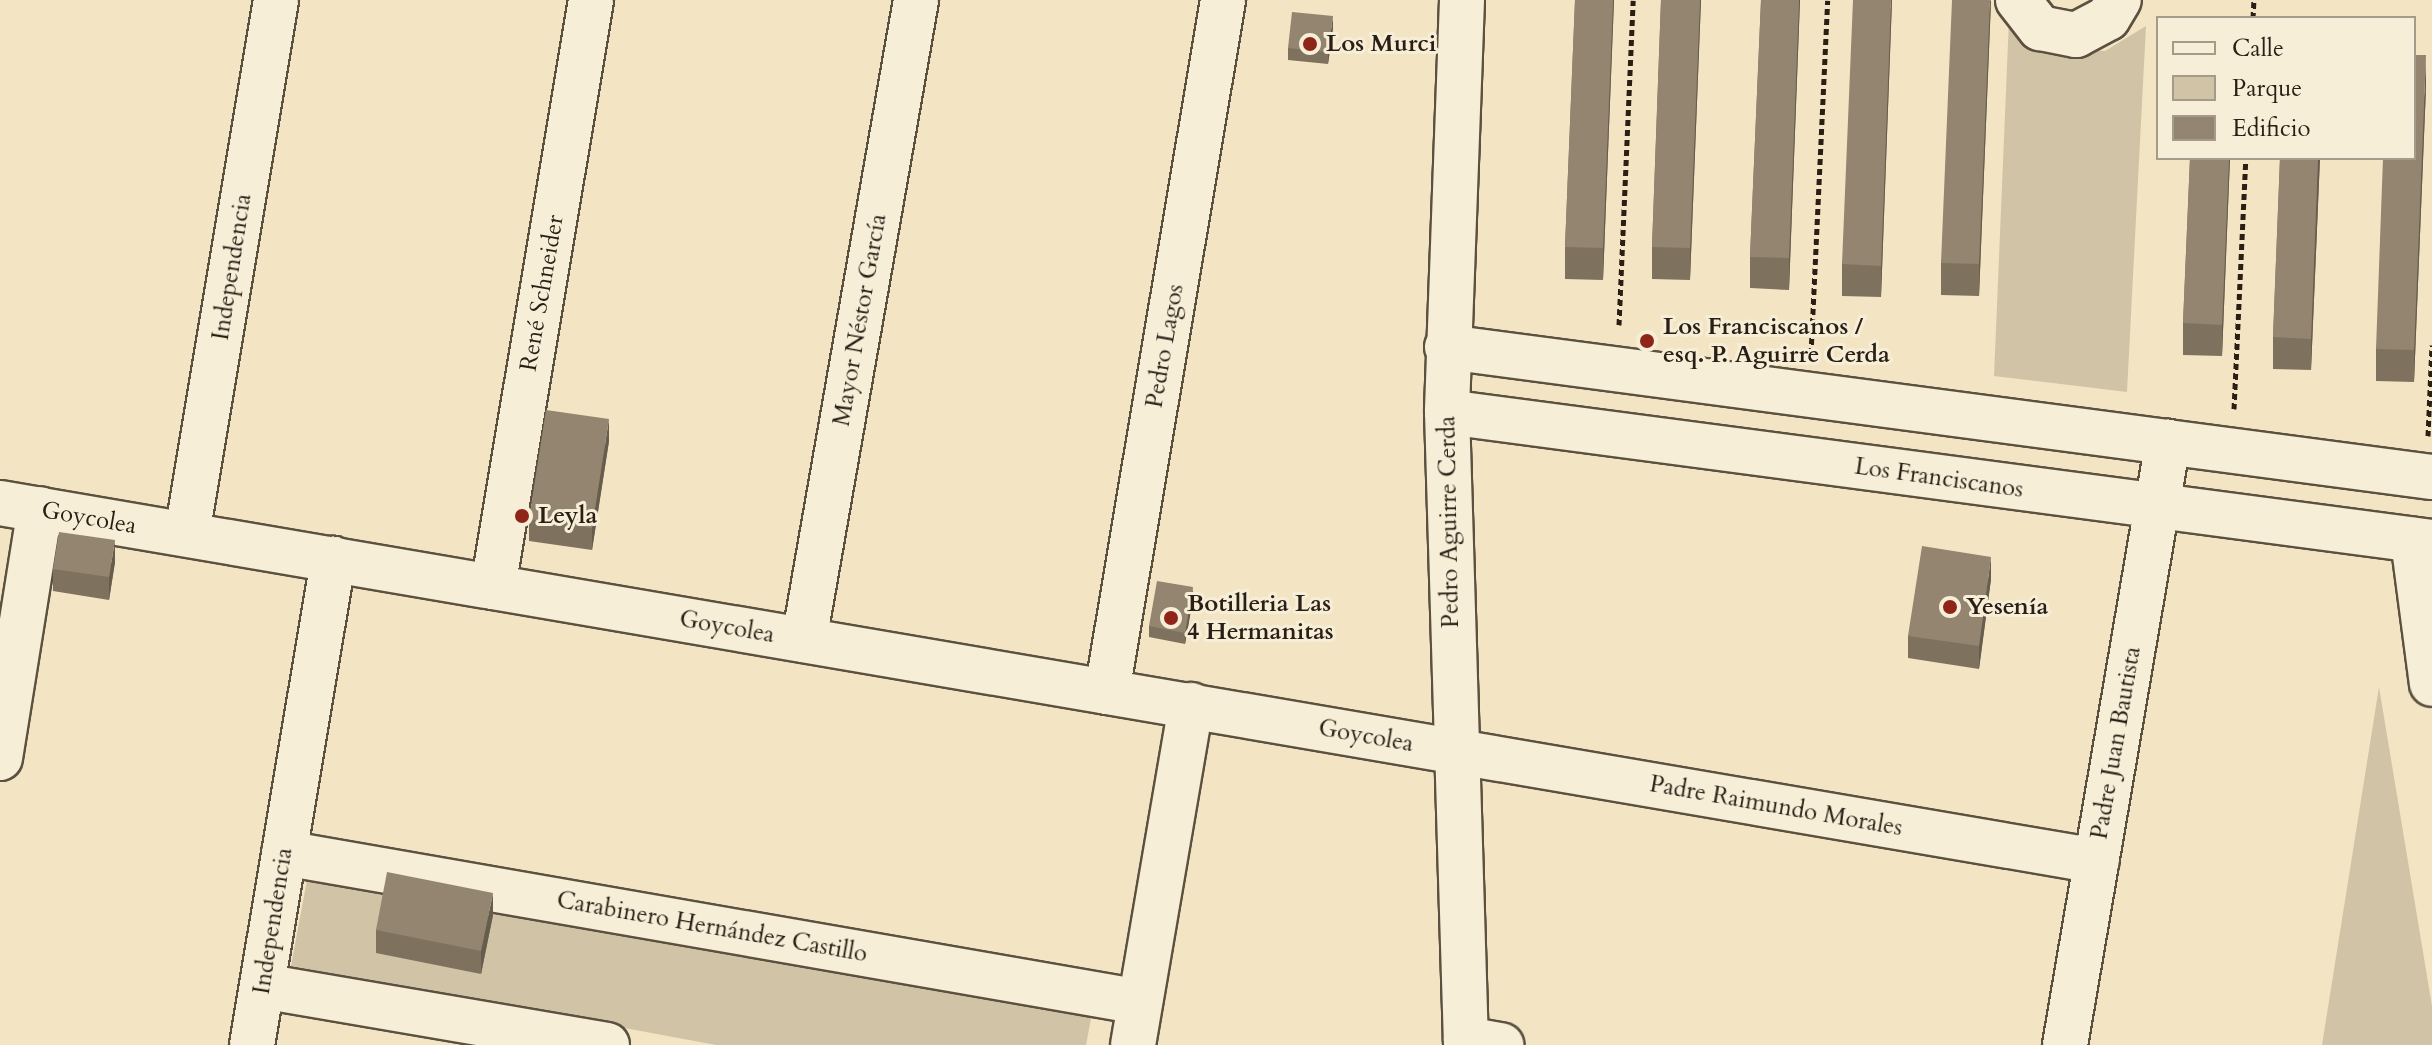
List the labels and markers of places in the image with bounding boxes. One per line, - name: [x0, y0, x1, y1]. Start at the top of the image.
- place label: Los Murci: [1326, 30, 1436, 58]
- marker: Los Murci: [1301, 35, 1319, 53]
- place label: Los Franciscanos / esq. P. Aguirre Cerda: [1663, 313, 1890, 369]
- marker: Los Franciscanos / esq. P. Aguirre Cerda: [1638, 332, 1656, 350]
- place label: Leyla: [538, 502, 597, 530]
- marker: Leyla: [513, 507, 531, 525]
- place label: Botilleria Las 4 Hermanitas: [1187, 590, 1334, 646]
- place label: Yesenía: [1966, 593, 2048, 621]
- marker: Yesenía: [1941, 598, 1959, 616]
- marker: Botilleria Las 4 Hermanitas: [1162, 609, 1180, 627]

